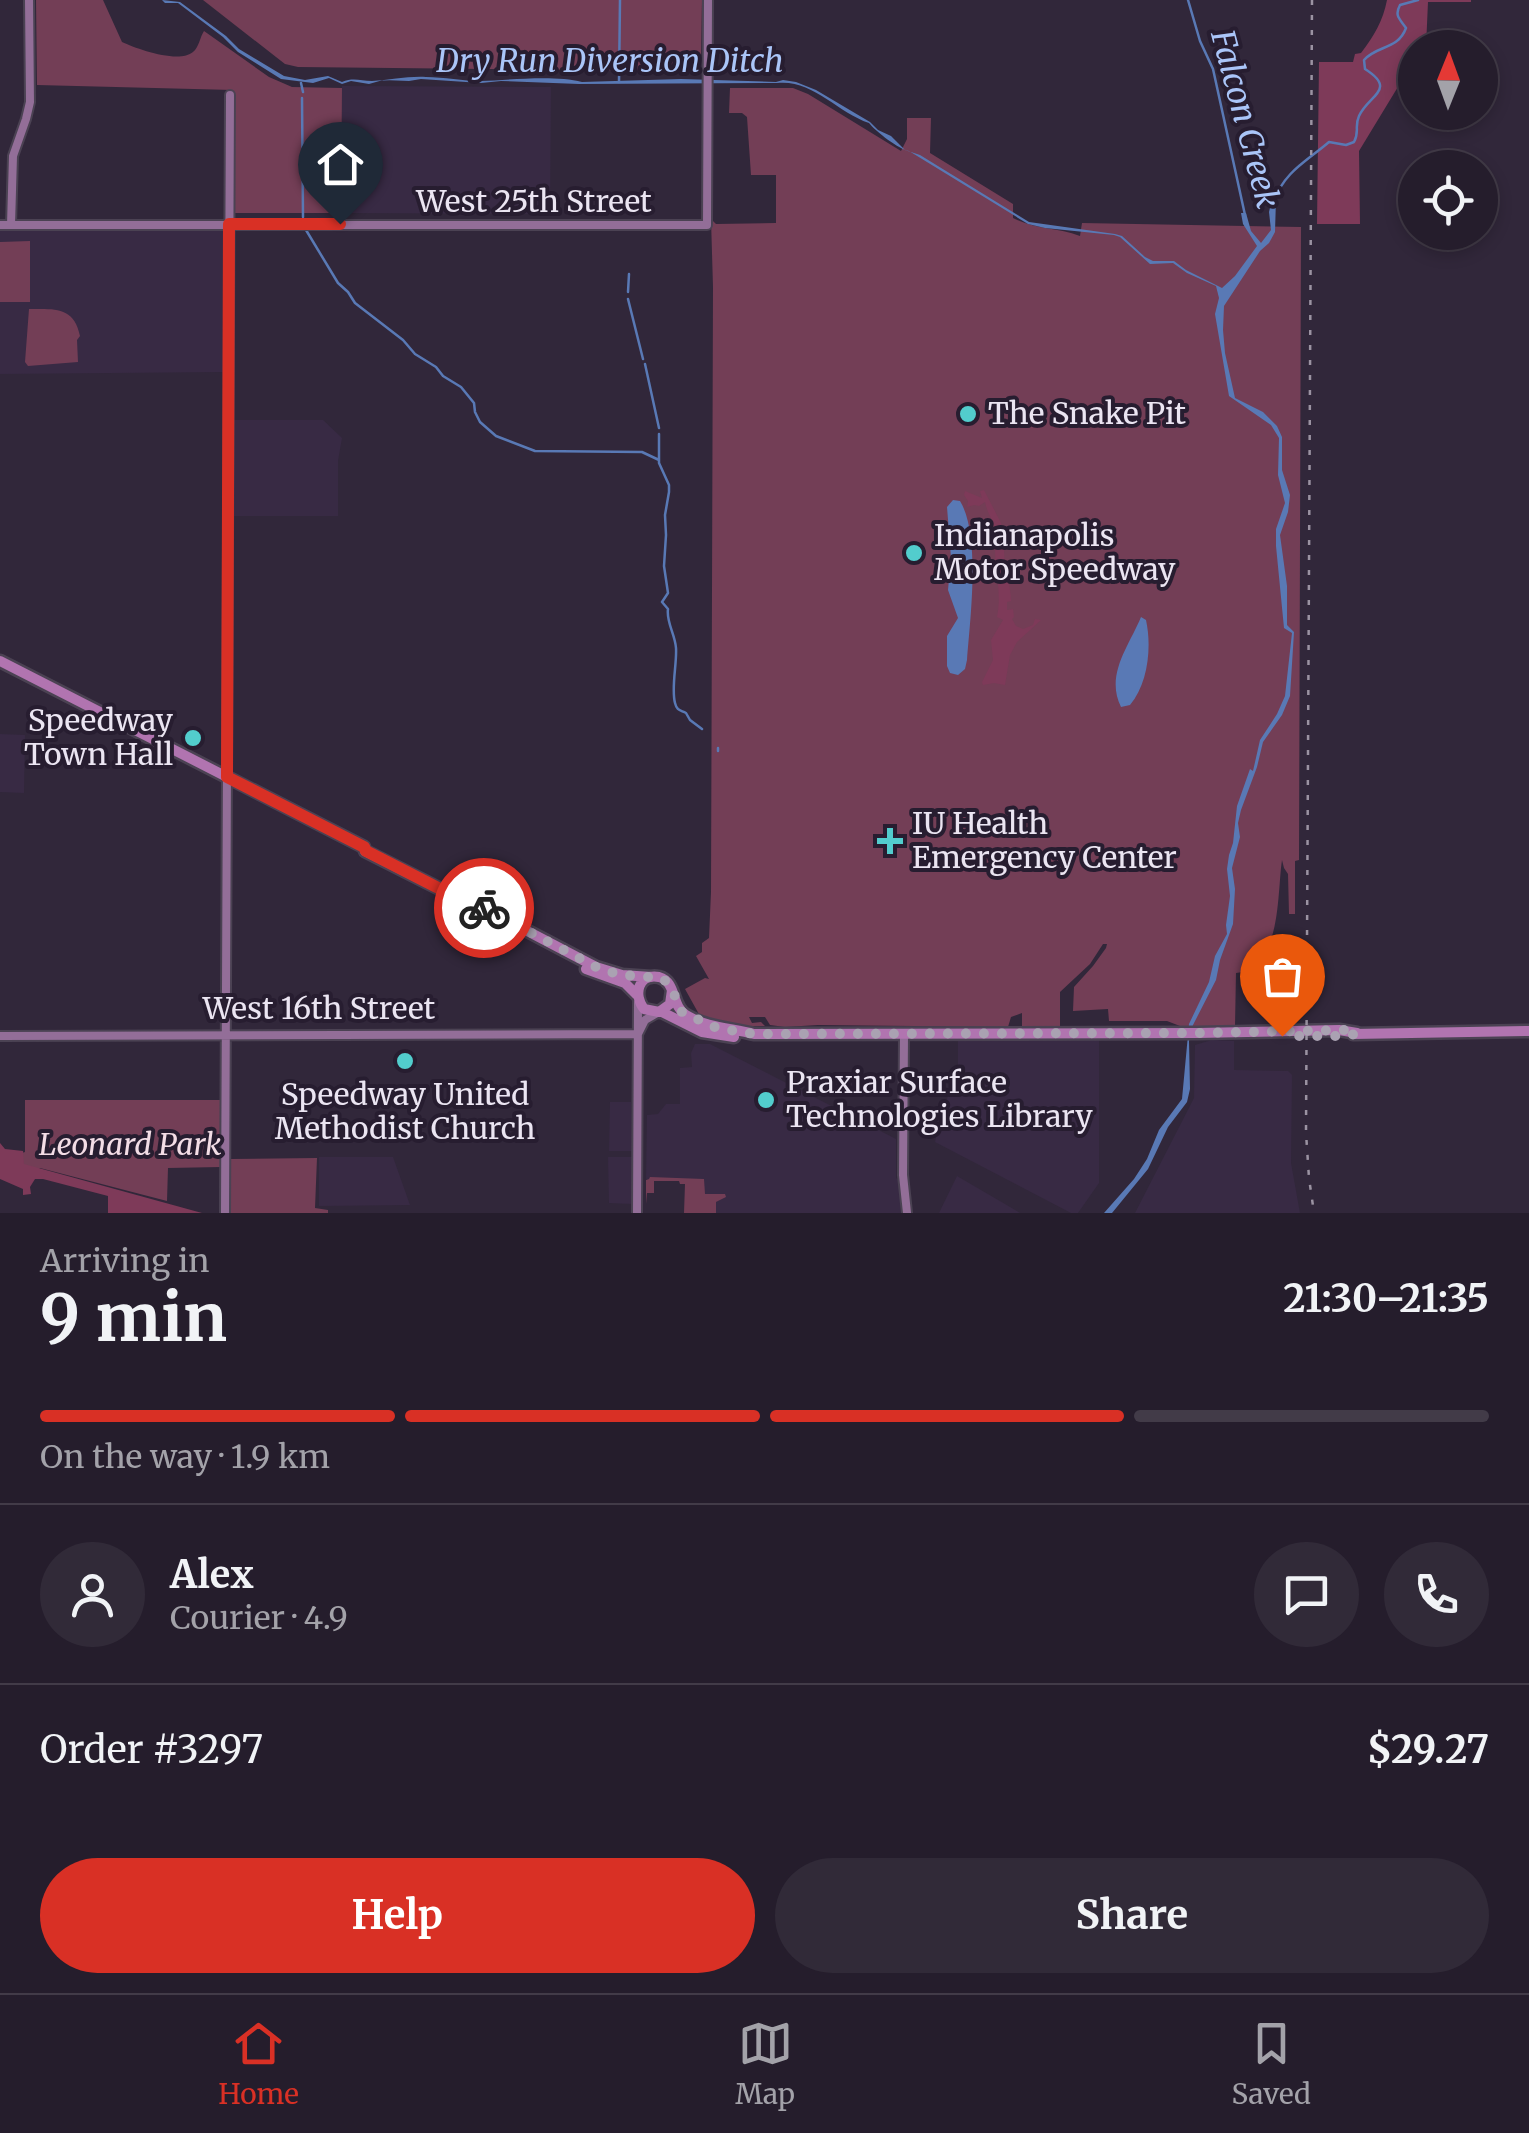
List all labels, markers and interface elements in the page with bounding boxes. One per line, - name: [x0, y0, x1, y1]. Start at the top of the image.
- water label: Falcon Creek: [1202, 25, 1288, 213]
- north arrow: [1398, 30, 1498, 130]
- map controls: [1398, 30, 1498, 250]
- water label: Dry Run Diversion Ditch: [435, 41, 784, 81]
- pin: [298, 122, 383, 225]
- icon: home: [313, 137, 368, 192]
- button: locate: [1398, 150, 1498, 250]
- street label: West 25th Street: [415, 182, 652, 220]
- place label: The Snake Pit: [988, 394, 1186, 432]
- marker: The Snake Pit: [957, 403, 979, 425]
- place label: Indianapolis Motor Speedway: [934, 516, 1176, 588]
- marker: Indianapolis Motor Speedway: [903, 542, 925, 564]
- place label: Speedway Town Hall: [24, 701, 174, 773]
- marker: Speedway Town Hall: [182, 727, 204, 749]
- place label: IU Health Emergency Center: [912, 804, 1177, 876]
- marker: IU Health Emergency Center: [877, 828, 903, 854]
- courier: [434, 858, 534, 958]
- icon: bike: [457, 881, 512, 936]
- pin: [1240, 934, 1325, 1037]
- icon: bag: [1255, 949, 1310, 1004]
- street label: West 16th Street: [202, 989, 436, 1027]
- marker: Speedway United Methodist Church: [394, 1050, 416, 1072]
- place label: Praxiar Surface Technologies Library: [786, 1063, 1093, 1135]
- place label: Speedway United Methodist Church: [275, 1075, 535, 1147]
- marker: Praxiar Surface Technologies Library: [755, 1089, 777, 1111]
- park label: Leonard Park: [39, 1125, 222, 1163]
- text: Arriving in: [40, 1241, 209, 1281]
- text: 21:30–21:35: [1283, 1275, 1489, 1322]
- text: 9 min: [40, 1277, 227, 1359]
- text: On the way · 1.9 km: [40, 1437, 330, 1477]
- button: person: [40, 1542, 145, 1647]
- button: chat: [1254, 1542, 1359, 1647]
- button: phone: [1384, 1542, 1489, 1647]
- text: Alex: [170, 1551, 254, 1598]
- text: Courier · 4.9: [170, 1598, 348, 1638]
- text: Order #3297: [40, 1726, 263, 1773]
- text: $29.27: [1367, 1726, 1489, 1773]
- button: Help: [40, 1858, 755, 1973]
- button: Share: [775, 1858, 1489, 1973]
- tab: Home: [218, 2016, 299, 2112]
- tab: Map: [735, 2016, 795, 2112]
- tab: Saved: [1231, 2016, 1311, 2112]

